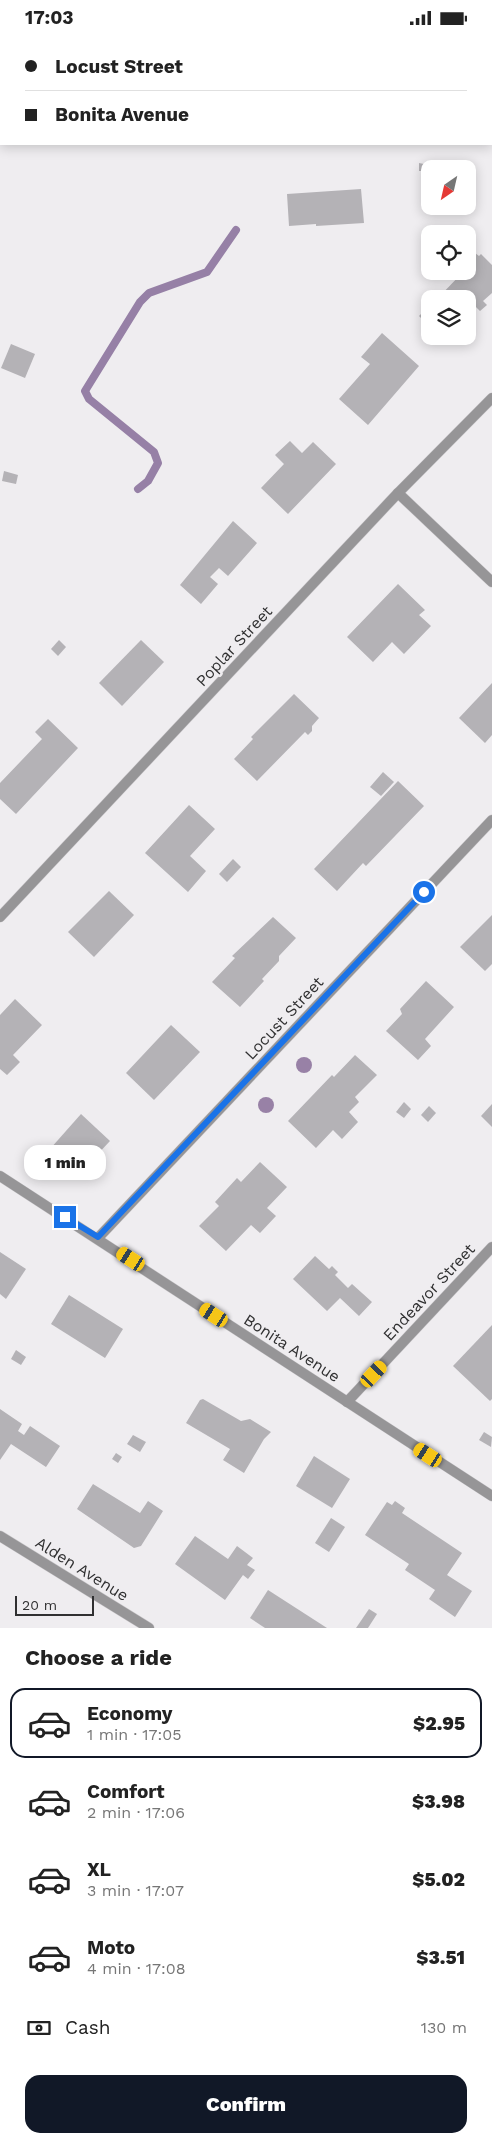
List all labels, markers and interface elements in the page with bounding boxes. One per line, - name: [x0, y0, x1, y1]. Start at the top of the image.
- text: 17:03: [25, 6, 74, 29]
- text: Locust Street: [55, 55, 183, 78]
- text: Bonita Avenue: [55, 103, 189, 126]
- north arrow: [421, 160, 476, 215]
- map controls: [421, 160, 476, 345]
- button: locate: [421, 225, 476, 280]
- button: layers: [421, 290, 476, 345]
- street label: Poplar Street: [192, 602, 276, 690]
- route start: [413, 881, 435, 903]
- street label: Locust Street: [241, 972, 327, 1063]
- callout: 1 min: [24, 1145, 106, 1179]
- text: 1 min: [44, 1153, 86, 1172]
- route end: [54, 1206, 76, 1228]
- street label: Endeavor Street: [379, 1239, 479, 1345]
- car: [114, 1245, 147, 1273]
- car: [197, 1301, 230, 1329]
- street label: Bonita Avenue: [240, 1310, 344, 1386]
- car: [358, 1358, 389, 1390]
- car: [411, 1441, 444, 1469]
- street label: Alden Avenue: [32, 1533, 132, 1605]
- scale bar: [15, 1593, 94, 1616]
- text: 20 m: [22, 1597, 57, 1613]
- text: Choose a ride: [25, 1645, 172, 1670]
- icon: car: [27, 1701, 72, 1746]
- text: Economy: [87, 1702, 172, 1725]
- text: $2.95: [413, 1712, 465, 1735]
- text: 1 min · 17:05: [87, 1725, 182, 1744]
- icon: car: [27, 1779, 72, 1824]
- text: Comfort: [87, 1780, 165, 1803]
- text: $3.98: [412, 1790, 465, 1813]
- text: 2 min · 17:06: [87, 1803, 185, 1822]
- icon: car: [27, 1857, 72, 1902]
- text: XL: [87, 1858, 111, 1881]
- text: $5.02: [412, 1868, 465, 1891]
- text: 3 min · 17:07: [87, 1881, 184, 1900]
- icon: car: [27, 1935, 72, 1980]
- text: Moto: [87, 1936, 135, 1959]
- text: $3.51: [416, 1946, 465, 1969]
- text: 4 min · 17:08: [87, 1959, 186, 1978]
- icon: cash: [25, 2014, 53, 2042]
- text: Cash: [65, 2016, 111, 2039]
- text: 130 m: [421, 2018, 467, 2037]
- button: Confirm: [25, 2075, 467, 2133]

